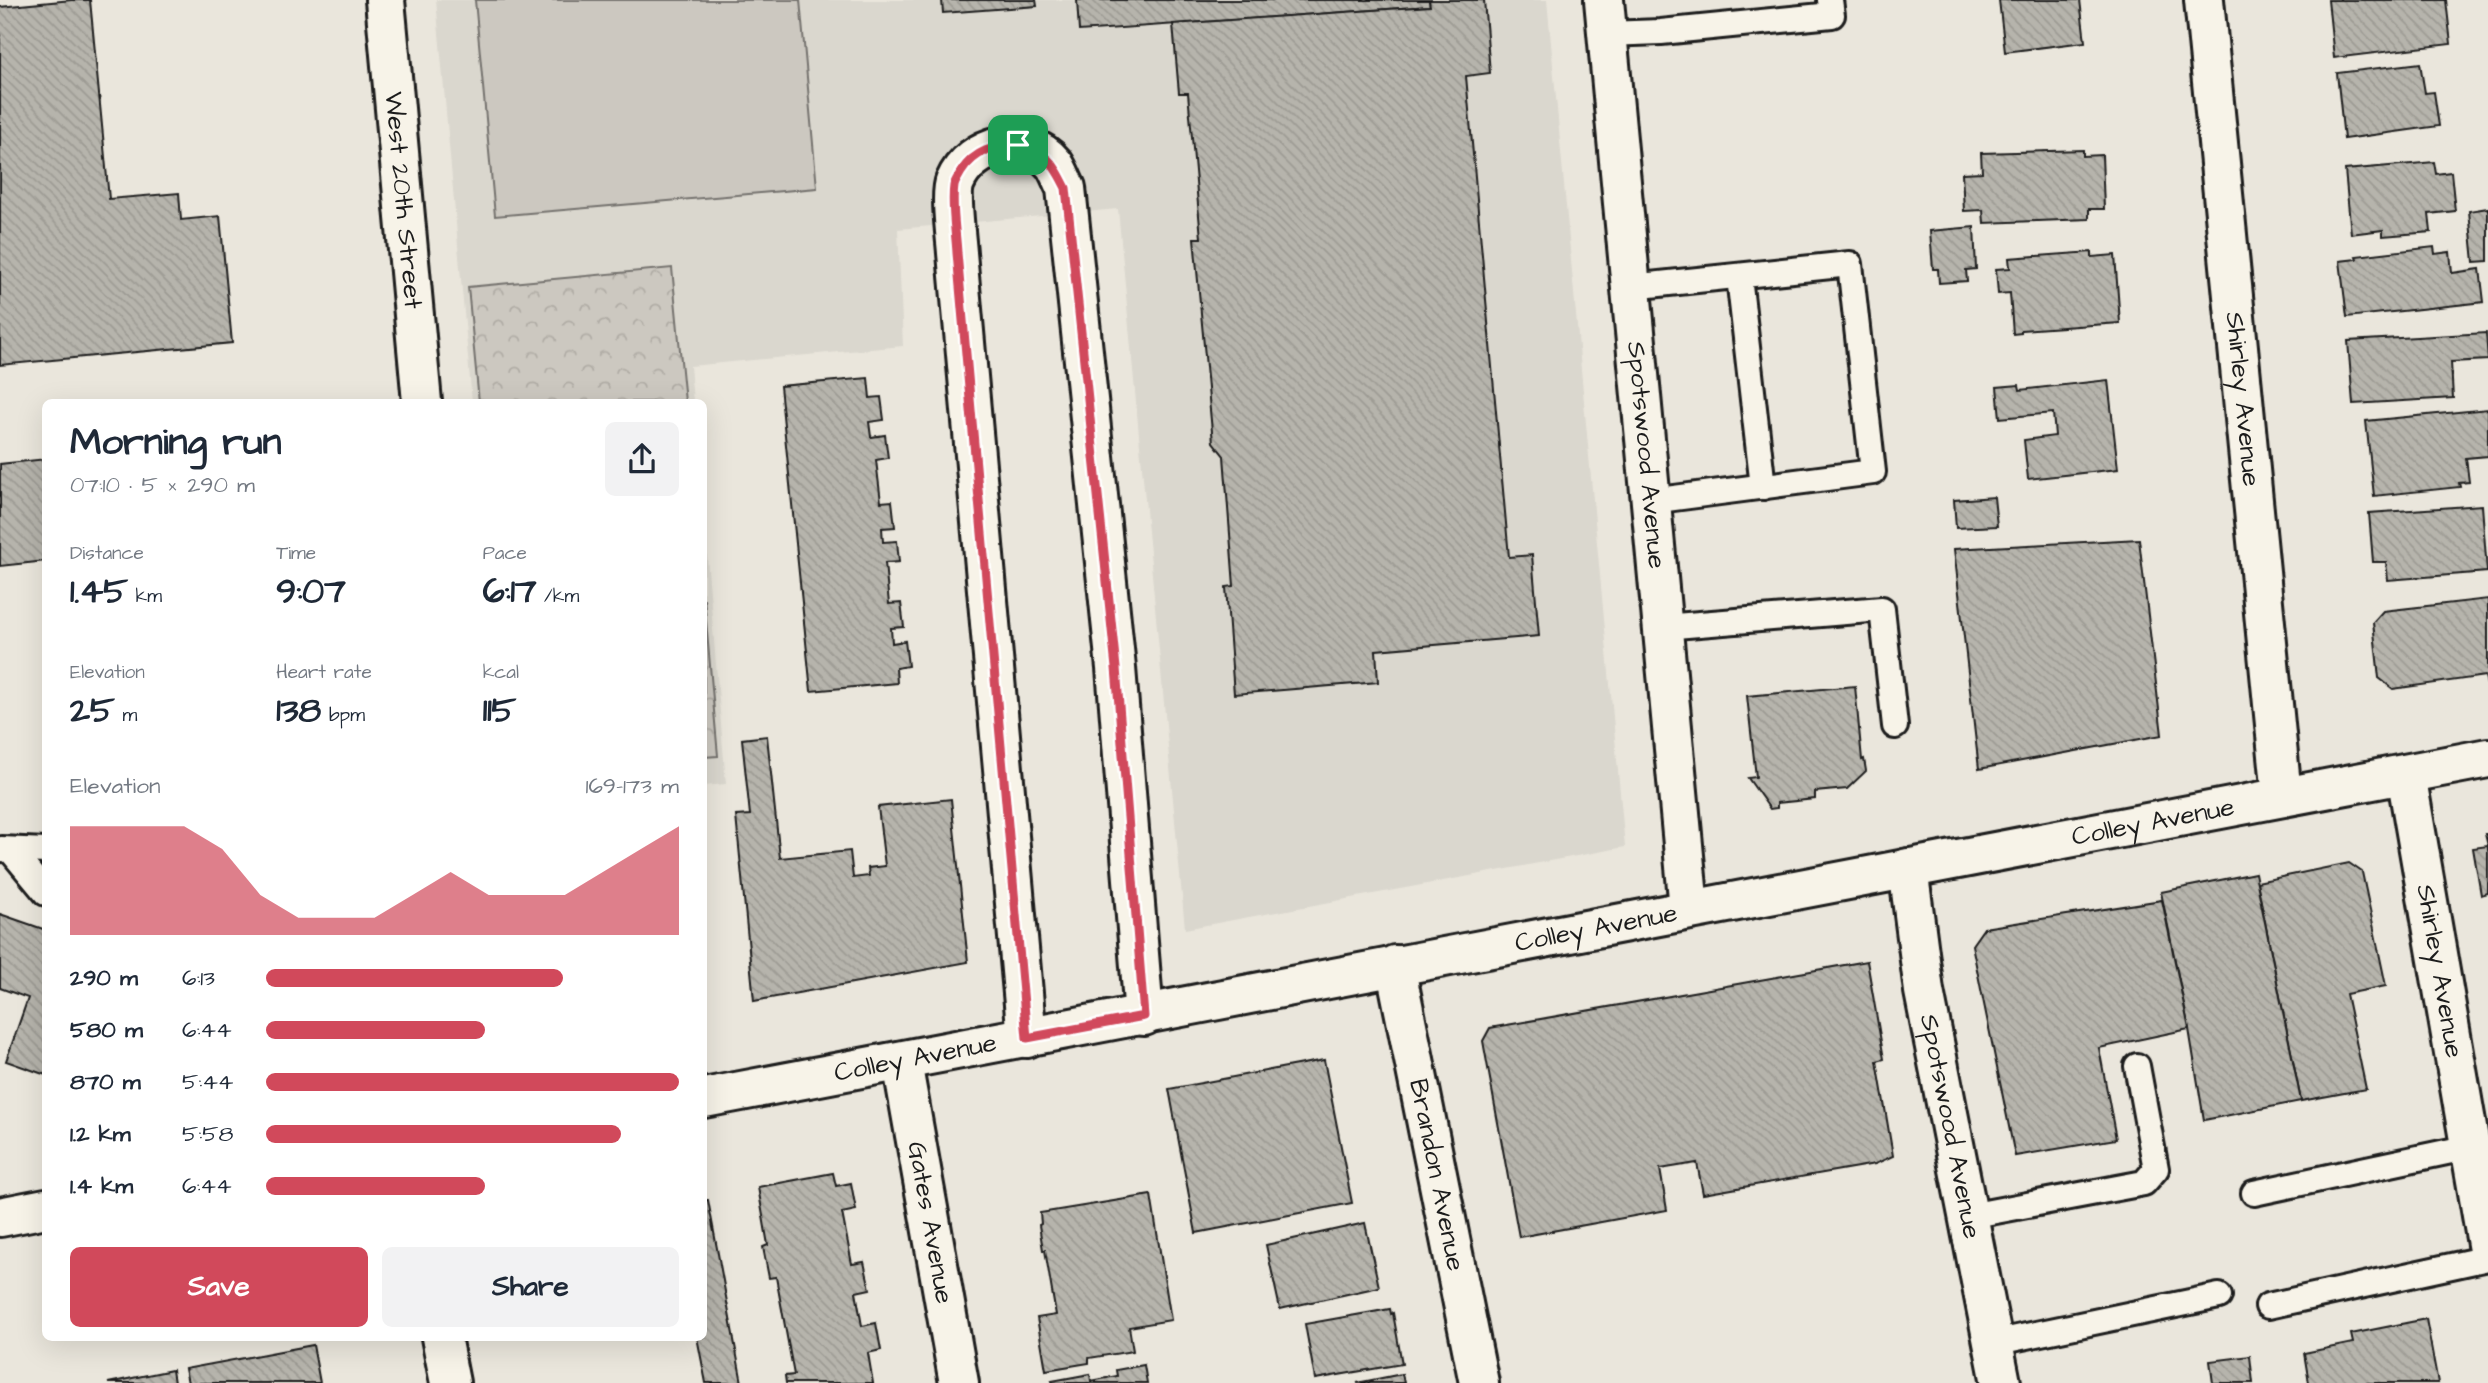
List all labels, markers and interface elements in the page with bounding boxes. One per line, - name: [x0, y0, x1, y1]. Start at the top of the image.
- street label: West 20th Street: [376, 90, 431, 311]
- pin: [988, 115, 1048, 175]
- icon: arrive: [999, 126, 1037, 164]
- street label: Shirley Avenue: [2217, 310, 2270, 488]
- street label: Spotswood Avenue: [1618, 340, 1675, 570]
- text: Morning run: [70, 417, 282, 469]
- button: share: [605, 422, 679, 496]
- text: 07:10 · 5 × 290 m: [70, 469, 255, 501]
- text: Distance: [70, 540, 144, 567]
- text: Time: [276, 540, 316, 567]
- text: Pace: [483, 540, 527, 567]
- text: 1.45: [70, 567, 128, 616]
- text: 9:07: [276, 567, 346, 616]
- text: 6:17: [483, 567, 536, 616]
- text: km: [128, 583, 162, 610]
- text: /km: [536, 583, 579, 610]
- text: Elevation: [70, 659, 145, 686]
- text: Heart rate: [276, 659, 372, 686]
- text: kcal: [483, 659, 519, 686]
- text: 25: [70, 686, 115, 735]
- text: 138: [276, 686, 321, 735]
- text: 115: [483, 686, 516, 735]
- text: m: [115, 702, 137, 729]
- text: bpm: [321, 702, 365, 729]
- text: Elevation: [70, 770, 161, 802]
- text: 169–173 m: [585, 770, 679, 802]
- street label: Colley Avenue: [2069, 789, 2237, 855]
- street label: Shirley Avenue: [2407, 882, 2473, 1061]
- street label: Colley Avenue: [1512, 895, 1680, 961]
- text: 290 m: [70, 962, 138, 994]
- text: 6:13: [182, 962, 215, 994]
- street label: Spotswood Avenue: [1911, 1011, 1990, 1242]
- text: 580 m: [70, 1014, 143, 1046]
- text: 6:44: [182, 1014, 232, 1046]
- street label: Colley Avenue: [831, 1025, 999, 1091]
- text: 870 m: [70, 1066, 141, 1098]
- text: 5:44: [182, 1066, 233, 1098]
- street label: Brandon Avenue: [1400, 1076, 1474, 1274]
- text: 1.2 km: [70, 1118, 131, 1150]
- text: 5:58: [182, 1118, 233, 1150]
- street label: Gates Avenue: [898, 1139, 963, 1306]
- text: 1.4 km: [70, 1170, 133, 1202]
- text: 6:44: [182, 1170, 232, 1202]
- button: Save: [70, 1247, 368, 1327]
- button: Share: [382, 1247, 679, 1327]

